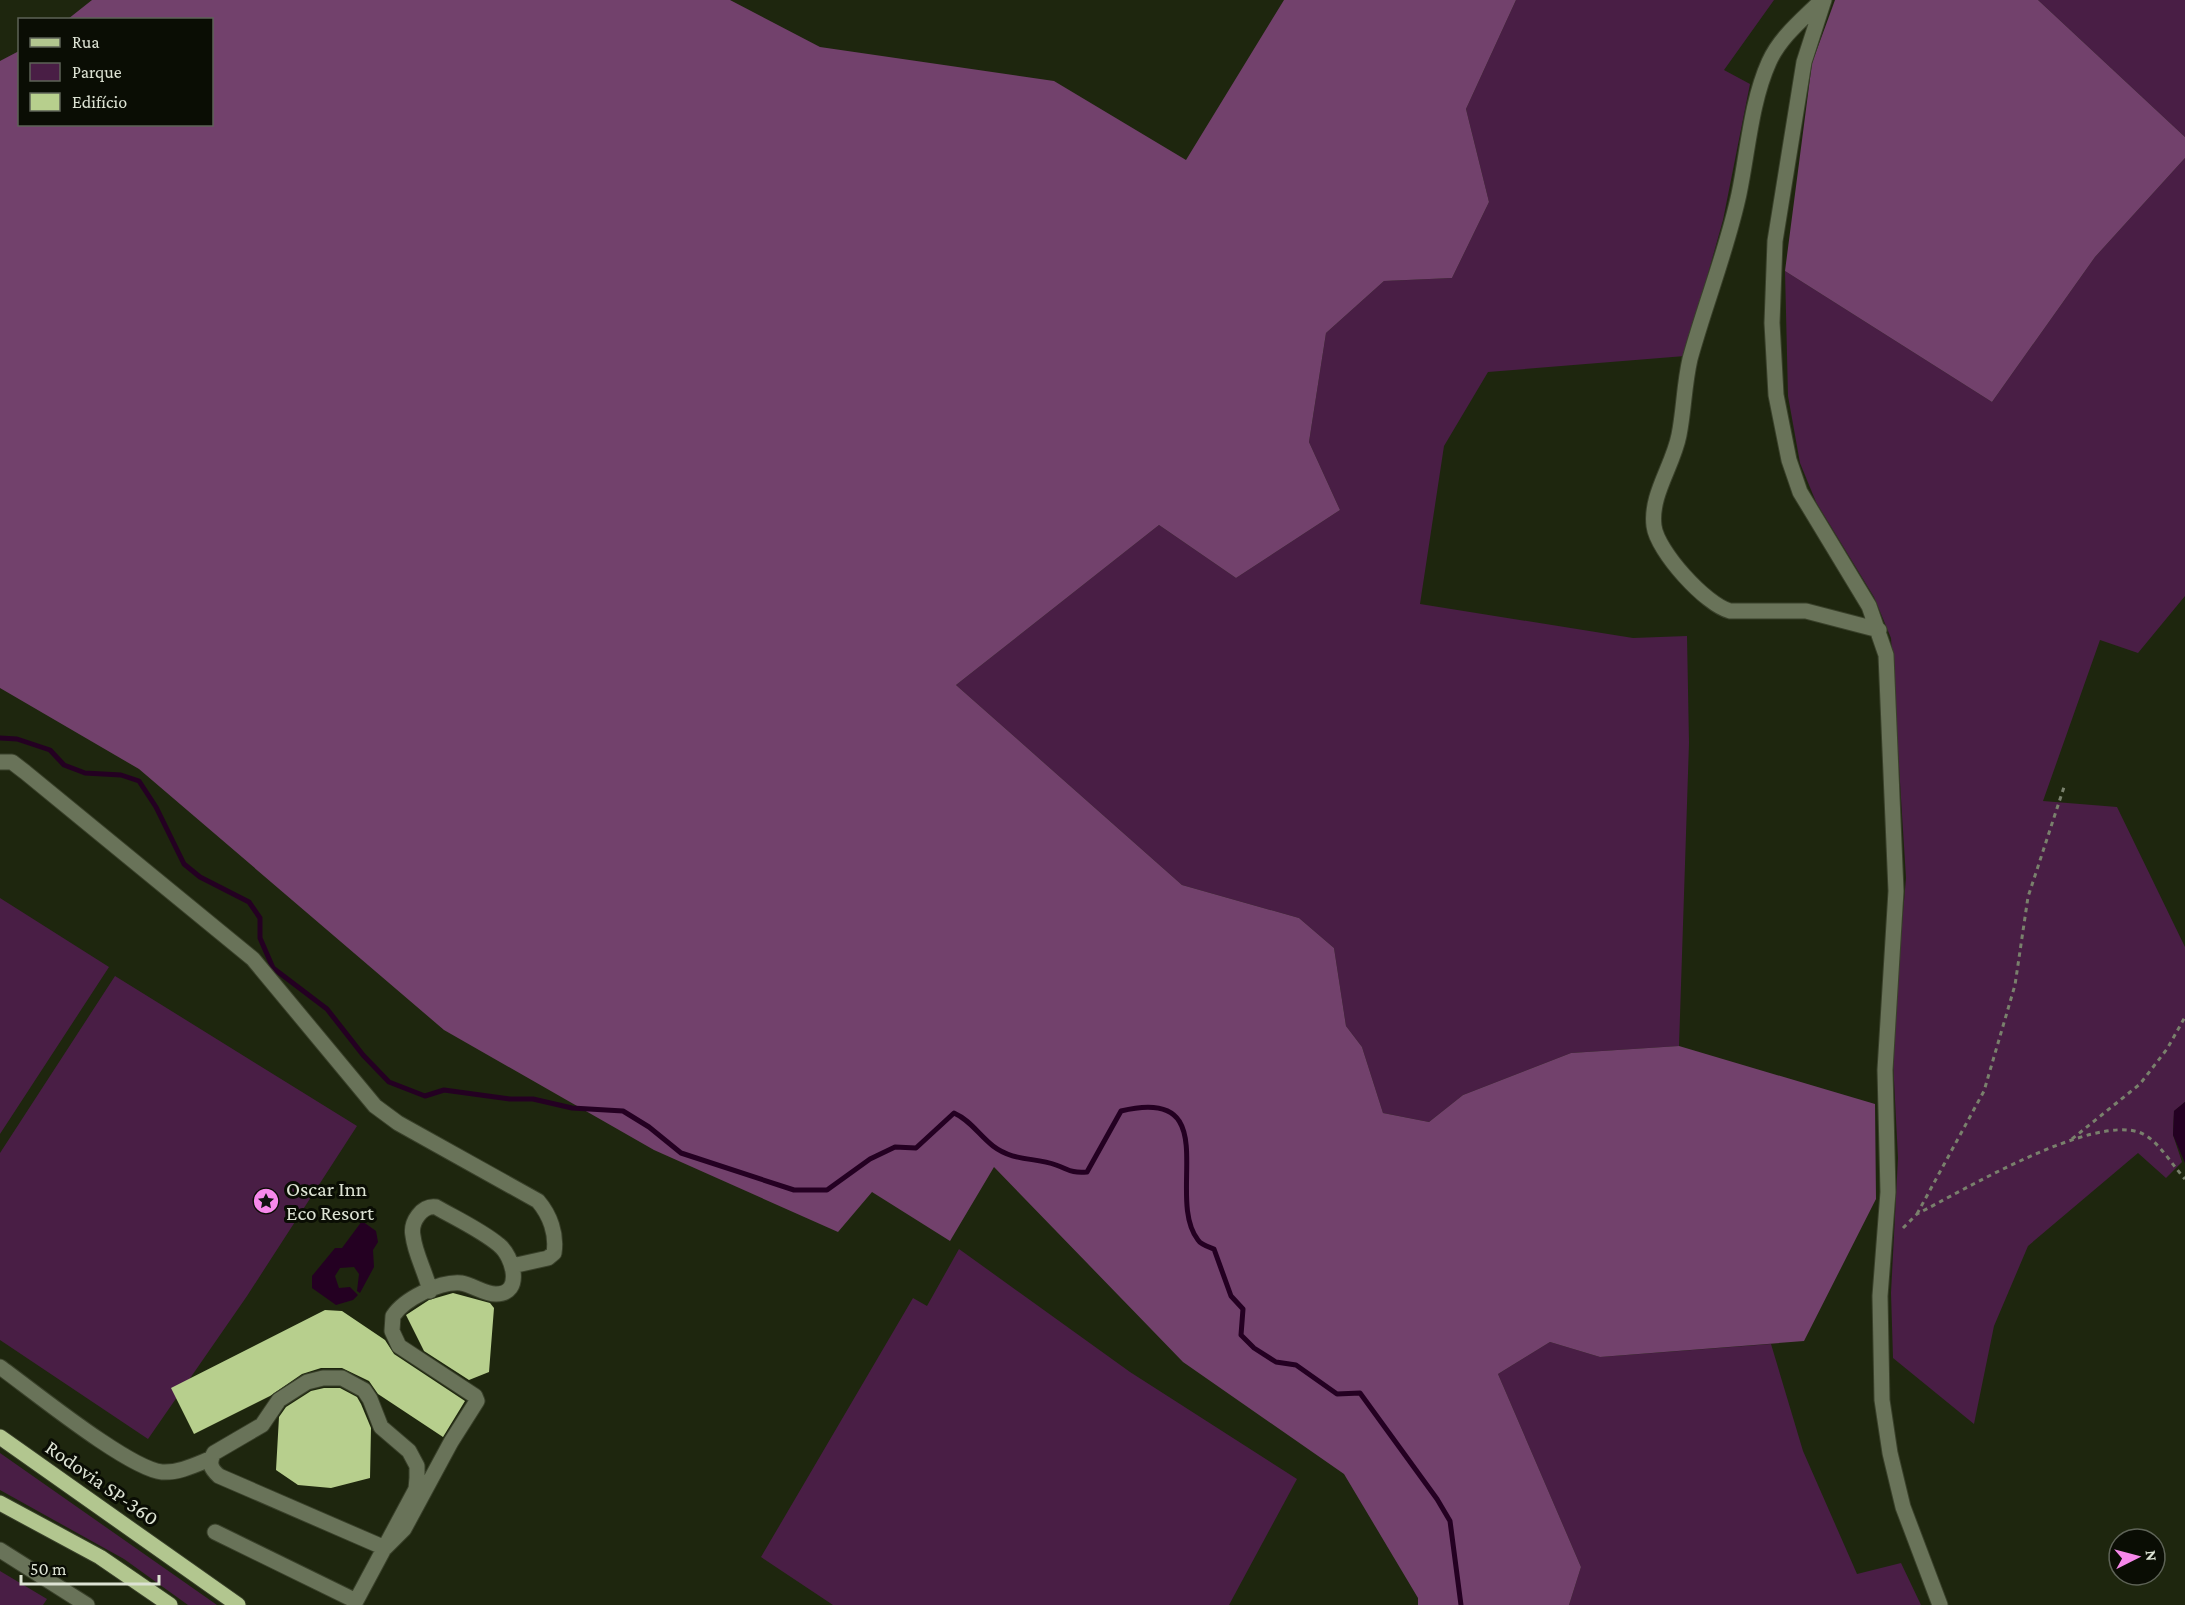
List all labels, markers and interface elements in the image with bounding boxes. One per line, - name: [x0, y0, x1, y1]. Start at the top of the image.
- legend: [18, 18, 213, 126]
- text: Rua: [72, 32, 100, 52]
- text: Parque: [72, 62, 122, 82]
- text: Edifício: [72, 92, 127, 112]
- place label: Oscar Inn Eco Resort: [286, 1177, 375, 1225]
- place icon: Oscar Inn Eco Resort: [251, 1186, 281, 1216]
- street label: Rodovia SP-360: [41, 1435, 163, 1531]
- north arrow: [2107, 1527, 2167, 1587]
- scale bar: [21, 1548, 159, 1586]
- text: N: [2142, 1549, 2160, 1562]
- text: 50 m: [30, 1559, 67, 1579]

